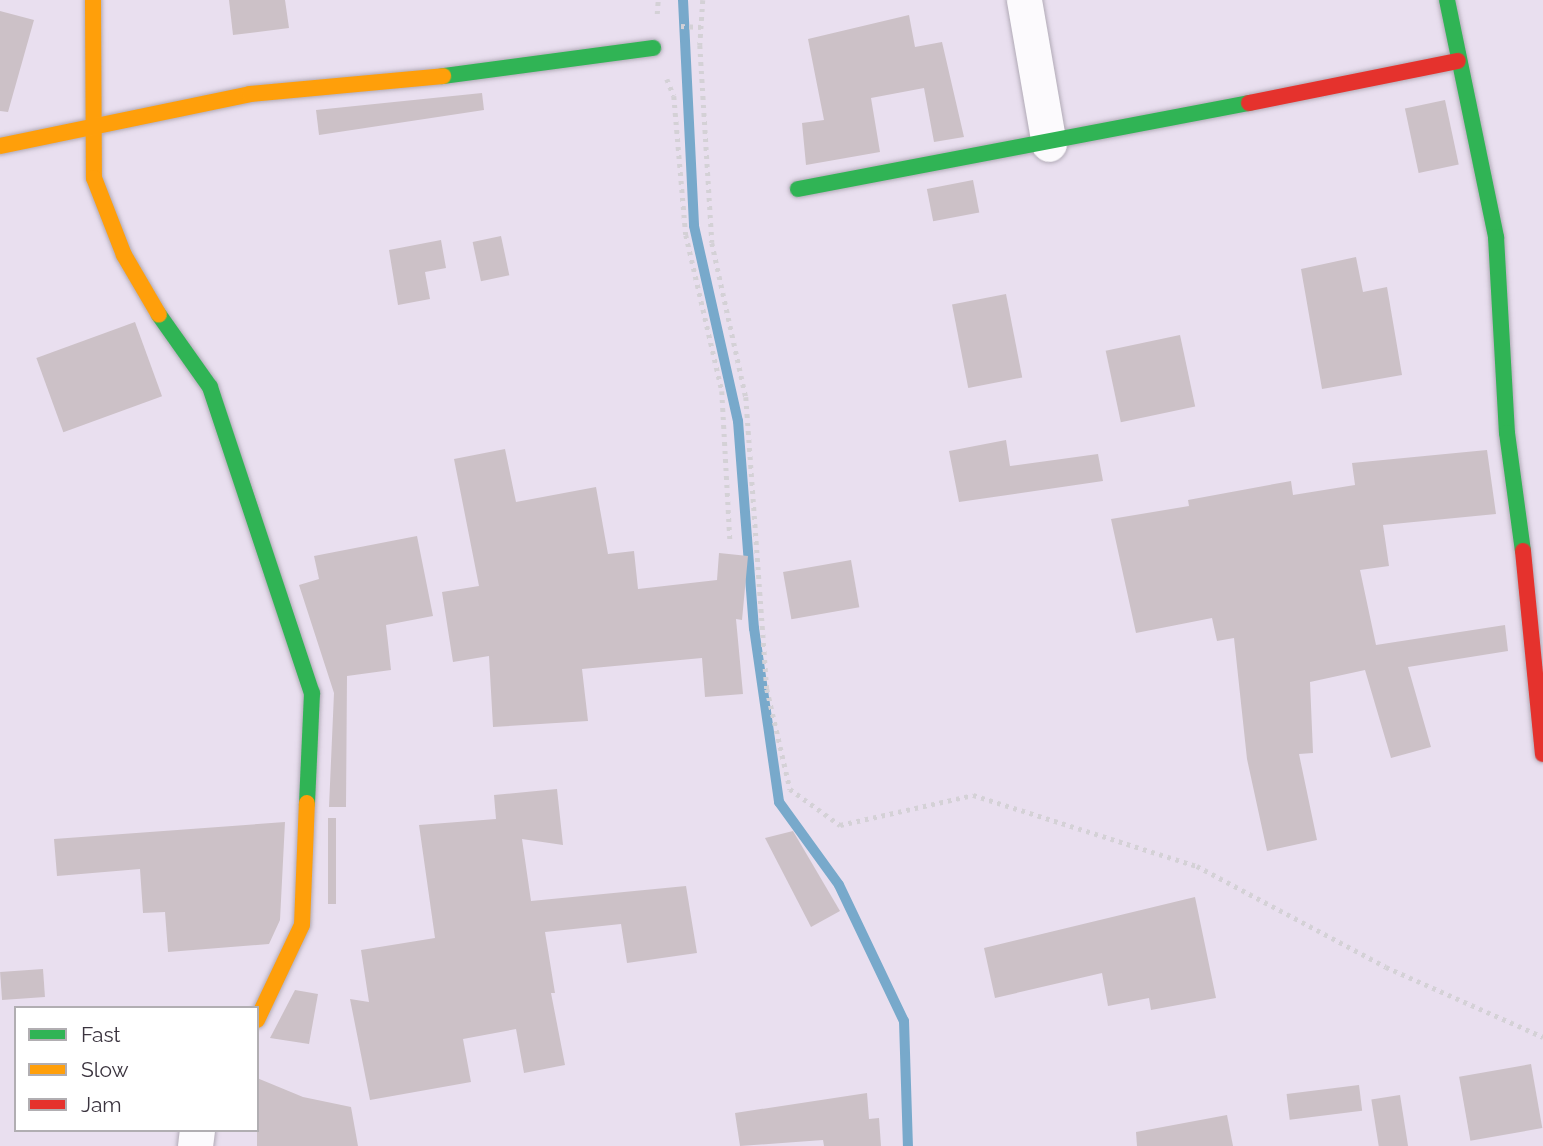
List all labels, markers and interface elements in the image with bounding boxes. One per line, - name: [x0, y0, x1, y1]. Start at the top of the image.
- legend: [14, 1006, 259, 1132]
- text: Fast: [81, 1022, 121, 1047]
- text: Slow: [81, 1057, 129, 1082]
- text: Jam: [81, 1092, 122, 1117]

